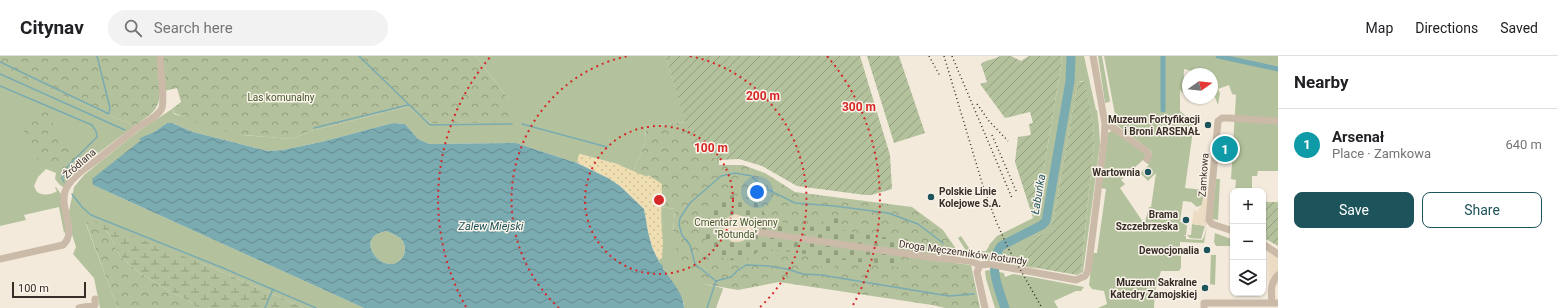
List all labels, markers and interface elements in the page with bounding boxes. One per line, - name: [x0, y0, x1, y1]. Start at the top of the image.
- search box: [108, 10, 388, 46]
- text: Citynav: [20, 16, 84, 39]
- icon: search: [122, 17, 144, 39]
- text: Search here: [154, 19, 233, 37]
- text: Map: [1366, 20, 1393, 36]
- text: Directions: [1415, 20, 1478, 36]
- text: Saved: [1500, 20, 1538, 36]
- north arrow: [1182, 68, 1218, 104]
- text: Nearby: [1294, 72, 1349, 92]
- text: 200 m: [746, 89, 780, 103]
- park label: Las komunalny: [247, 92, 315, 103]
- text: 300 m: [842, 100, 876, 114]
- place label: Muzeum Fortyfikacji i Broni ARSENAŁ: [1108, 114, 1200, 137]
- marker: Muzeum Fortyfikacji i Broni ARSENAŁ: [1203, 120, 1213, 130]
- text: Arsenał: [1332, 128, 1384, 146]
- pin: 1: [1212, 134, 1238, 164]
- text: 1: [1303, 137, 1311, 152]
- text: 640 m: [1505, 137, 1542, 152]
- text: 100 m: [694, 141, 728, 155]
- street label: Źródlana: [60, 146, 98, 180]
- text: Place · Zamkowa: [1332, 146, 1431, 161]
- street label: Zamkowa: [1196, 153, 1211, 197]
- place label: Wartownia: [1092, 167, 1141, 178]
- marker: Wartownia: [1143, 167, 1153, 177]
- water label: Łabuńka: [1029, 173, 1048, 215]
- your location: [747, 182, 767, 202]
- place label: Polskie Linie Kolejowe S.A.: [939, 186, 1001, 209]
- map controls: [1230, 188, 1266, 296]
- button: +: [1230, 188, 1266, 224]
- marker: Polskie Linie Kolejowe S.A.: [926, 192, 936, 202]
- button: Save: [1294, 192, 1414, 228]
- button: Share: [1422, 192, 1542, 228]
- centre of rings: [652, 193, 666, 207]
- place label: Brama Szczebrzeska: [1116, 209, 1179, 232]
- marker: Brama Szczebrzeska: [1181, 215, 1191, 225]
- park label: Cmentarz Wojenny "Rotunda": [694, 217, 778, 240]
- water label: Zalew Miejski: [458, 220, 524, 233]
- button: −: [1230, 224, 1266, 260]
- street label: Droga Męczenników Rotundy: [898, 238, 1028, 267]
- place label: Dewocjonalia: [1139, 245, 1200, 256]
- marker: Dewocjonalia: [1202, 245, 1212, 255]
- button: layers: [1230, 260, 1266, 296]
- place label: Muzeum Sakralne Katedry Zamojskiej: [1110, 277, 1198, 300]
- scale bar: [12, 280, 86, 299]
- text: 100 m: [18, 282, 49, 295]
- marker: Muzeum Sakralne Katedry Zamojskiej: [1200, 283, 1210, 293]

